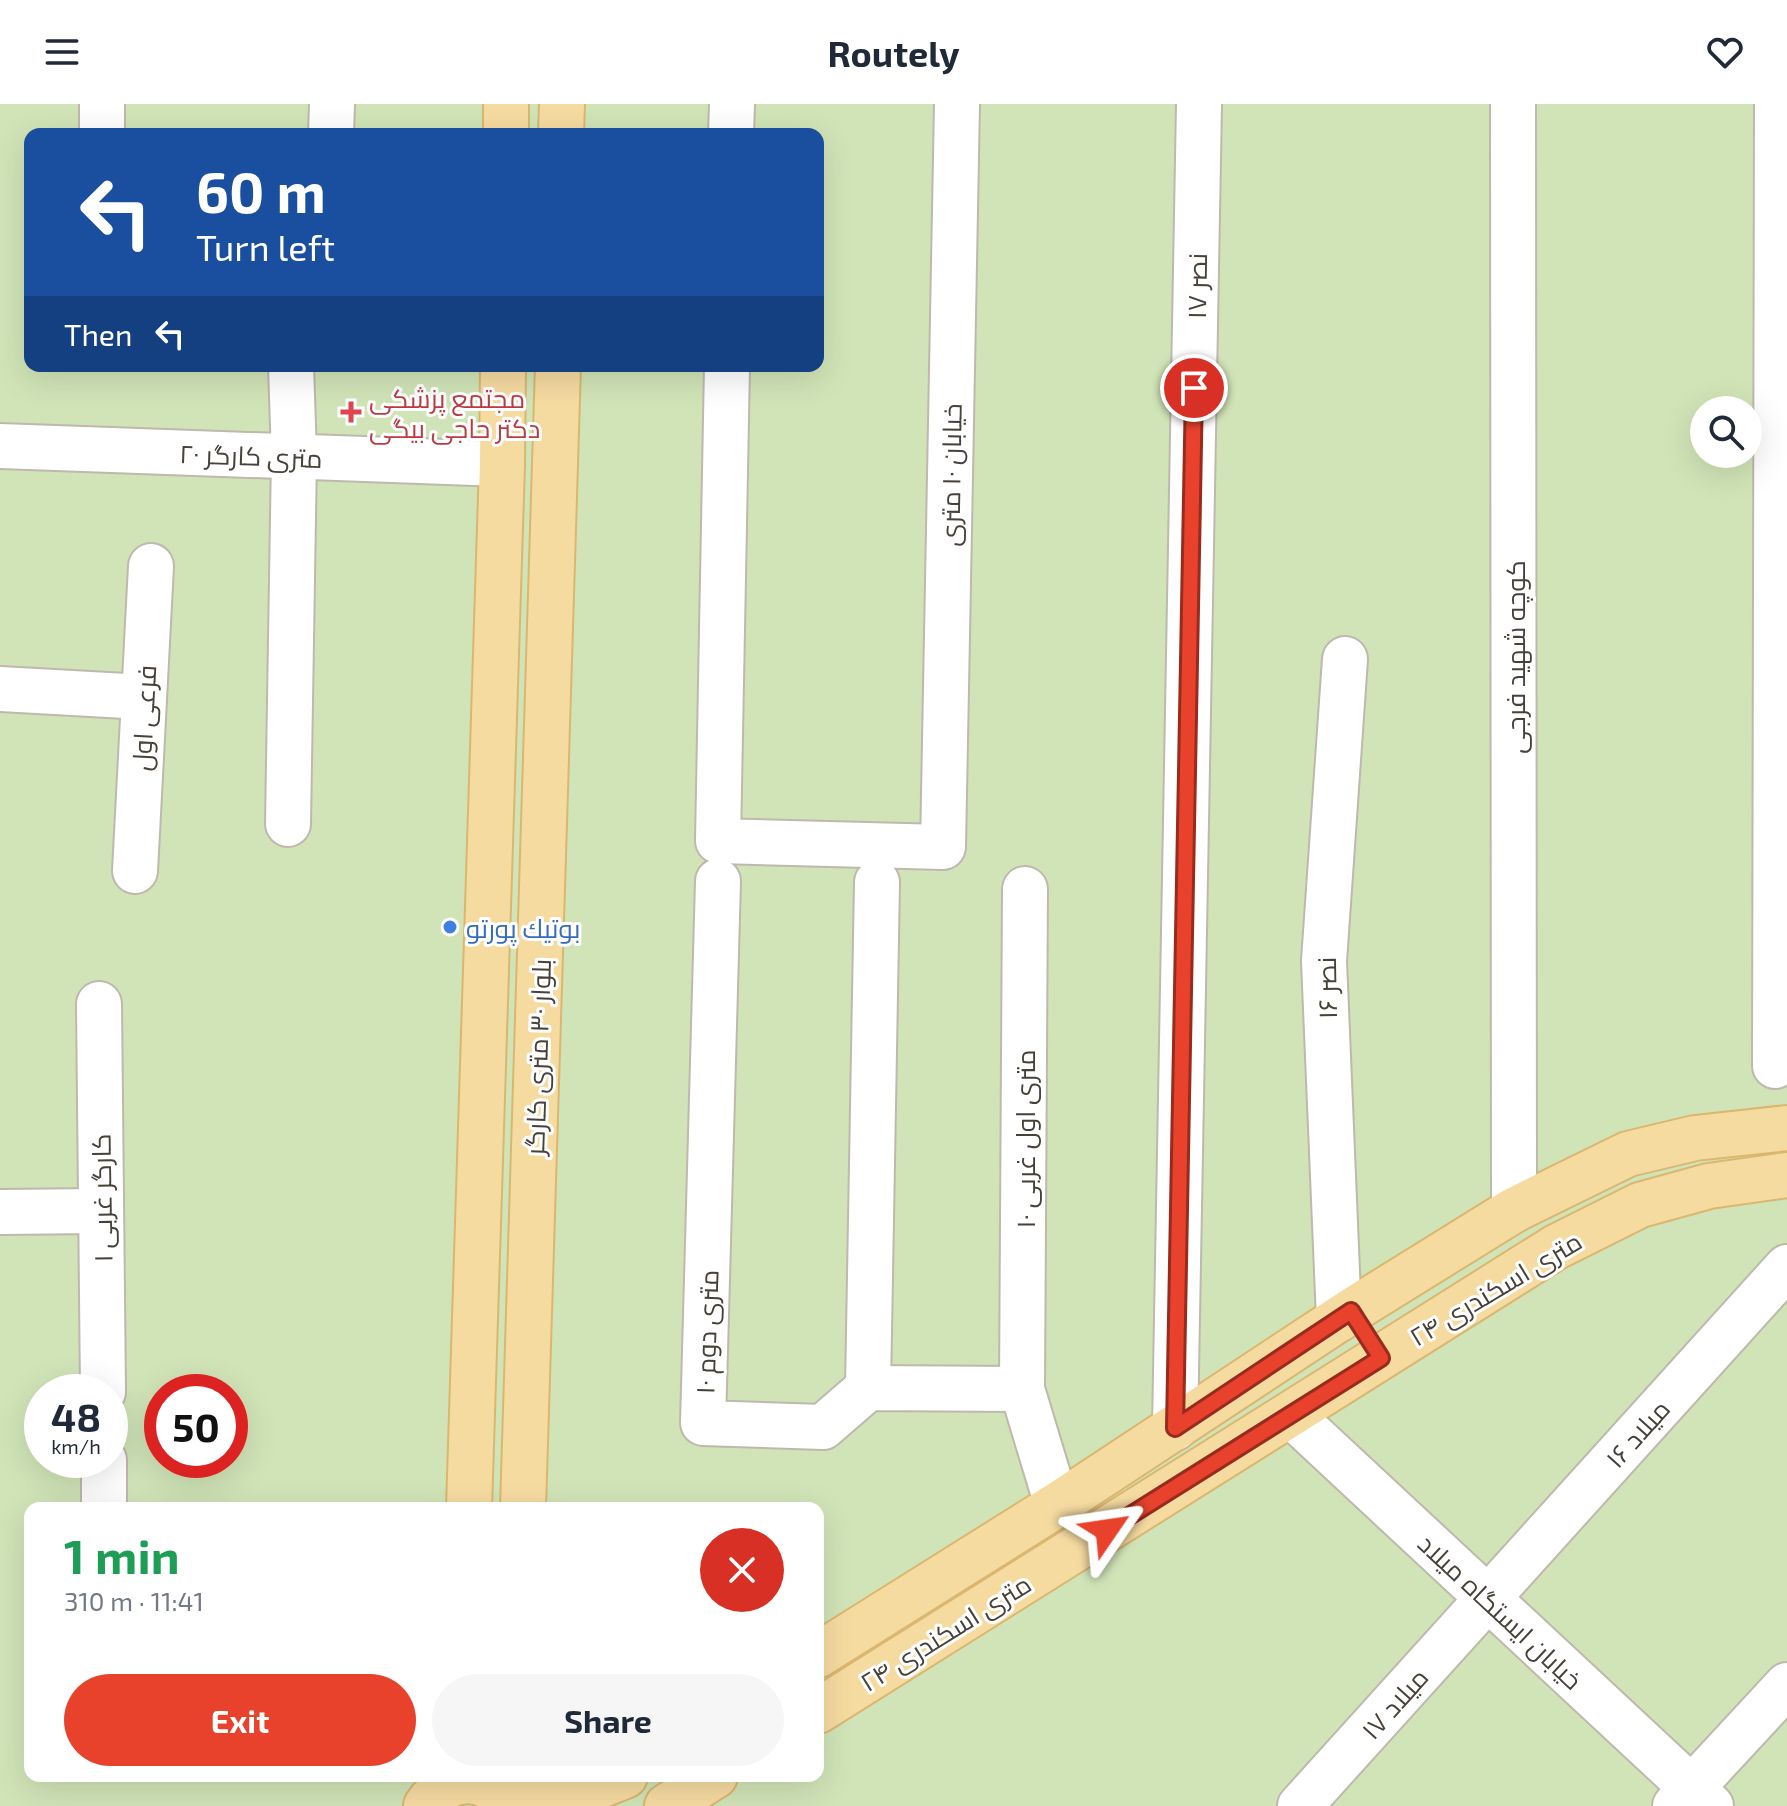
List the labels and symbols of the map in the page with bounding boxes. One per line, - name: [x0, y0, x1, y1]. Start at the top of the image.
- street label: نصر ۱۷: [1180, 253, 1213, 319]
- pin: [1160, 354, 1228, 422]
- place label: مجتمع پزشکی دکتر حاجی بیگی: [369, 382, 540, 445]
- marker: مجتمع پزشکی دکتر حاجی بیگی: [340, 401, 362, 423]
- street label: خیابان ۱۰ متری: [933, 403, 968, 547]
- street label: ۲۰ متری کارگر: [179, 437, 323, 474]
- street label: کوچه شهید فرجی: [1499, 560, 1533, 754]
- street label: فرعی اول: [125, 664, 163, 772]
- place label: بوتيك پورتو: [466, 912, 580, 946]
- marker: بوتيك پورتو: [441, 918, 459, 936]
- street label: نصر ۱۶: [1310, 957, 1343, 1019]
- street label: بلوار ۳۰ متری کارگر: [518, 958, 557, 1158]
- street label: ۱۰ متری اول غربی: [1009, 1050, 1042, 1228]
- street label: کارگر غربی ۱: [84, 1133, 120, 1263]
- street label: ۲۴ متری اسکندری: [1403, 1224, 1587, 1352]
- street label: ۱۰ متری دوم: [688, 1269, 728, 1395]
- speed limit sign: 50: [144, 1374, 248, 1478]
- street label: میلاد ۱۶: [1599, 1393, 1675, 1473]
- position arrow: [1065, 1488, 1149, 1572]
- street label: خیابان ایستگاه میلاد: [1412, 1527, 1589, 1696]
- street label: ۲۴ متری اسکندری: [854, 1567, 1037, 1698]
- street label: میلاد ۱۷: [1354, 1661, 1434, 1745]

